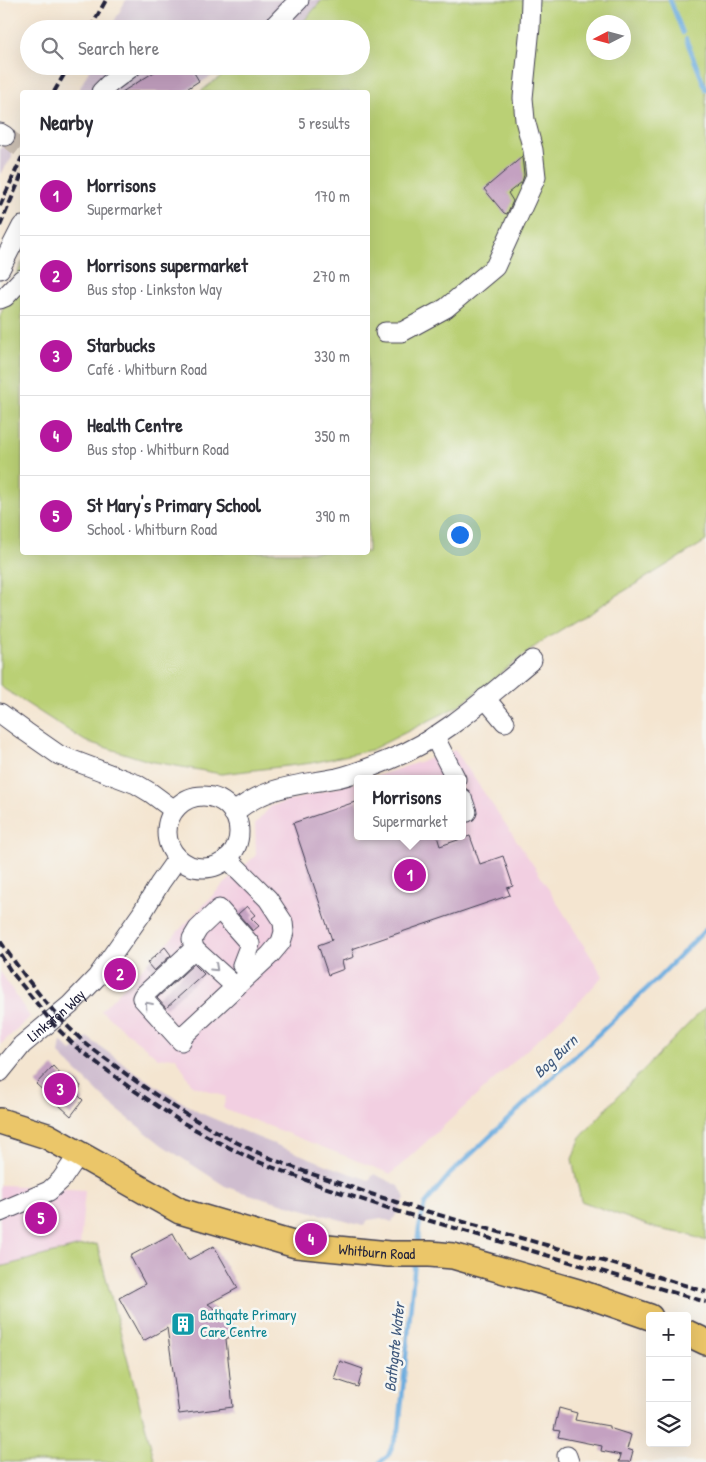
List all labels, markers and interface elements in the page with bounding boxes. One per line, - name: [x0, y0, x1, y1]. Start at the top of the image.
- north arrow: [586, 15, 631, 60]
- search box: [20, 20, 370, 75]
- icon: search: [38, 34, 66, 62]
- text: Search here: [78, 35, 159, 61]
- text: Nearby: [40, 108, 93, 137]
- text: 5 results: [299, 112, 350, 134]
- text: Morrisons: [87, 172, 156, 198]
- text: 1: [53, 185, 59, 207]
- text: 170 m: [315, 185, 350, 207]
- text: Supermarket: [87, 198, 162, 220]
- text: Morrisons supermarket: [87, 252, 248, 278]
- text: 2: [52, 265, 60, 287]
- text: 270 m: [313, 265, 350, 287]
- text: Bus stop · Linkston Way: [87, 278, 222, 300]
- text: Starbucks: [87, 332, 155, 358]
- text: 3: [52, 345, 60, 367]
- text: 330 m: [314, 345, 350, 367]
- text: Café · Whitburn Road: [87, 358, 207, 380]
- text: Health Centre: [87, 412, 183, 438]
- text: 4: [53, 425, 59, 447]
- text: 350 m: [314, 425, 350, 447]
- text: Bus stop · Whitburn Road: [87, 438, 229, 460]
- text: St Mary's Primary School: [87, 492, 261, 518]
- text: 5: [53, 505, 59, 527]
- text: 390 m: [315, 505, 350, 527]
- text: School · Whitburn Road: [87, 518, 217, 540]
- your location: [447, 522, 473, 548]
- popup: [354, 775, 466, 840]
- text: Morrisons: [373, 784, 441, 810]
- text: Supermarket: [373, 810, 447, 832]
- pin: 1: [394, 856, 426, 894]
- pin: 2: [104, 955, 136, 993]
- one-way arrow: [209, 962, 218, 971]
- street label: Linkston Way: [22, 984, 90, 1046]
- one-way arrow: [145, 1002, 154, 1011]
- water label: Bog Burn: [528, 1028, 583, 1082]
- pin: 3: [44, 1070, 76, 1108]
- pin: 5: [25, 1199, 57, 1237]
- pin: 4: [295, 1220, 327, 1258]
- street label: Whitburn Road: [337, 1238, 415, 1264]
- water label: Bathgate Water: [378, 1299, 410, 1393]
- place label: Bathgate Primary Care Centre: [200, 1304, 297, 1342]
- building icon: Bathgate Primary Care Centre: [170, 1311, 196, 1337]
- map controls: [646, 1312, 691, 1447]
- button: +: [646, 1312, 691, 1357]
- button: −: [646, 1357, 691, 1402]
- button: layers: [646, 1402, 691, 1447]

